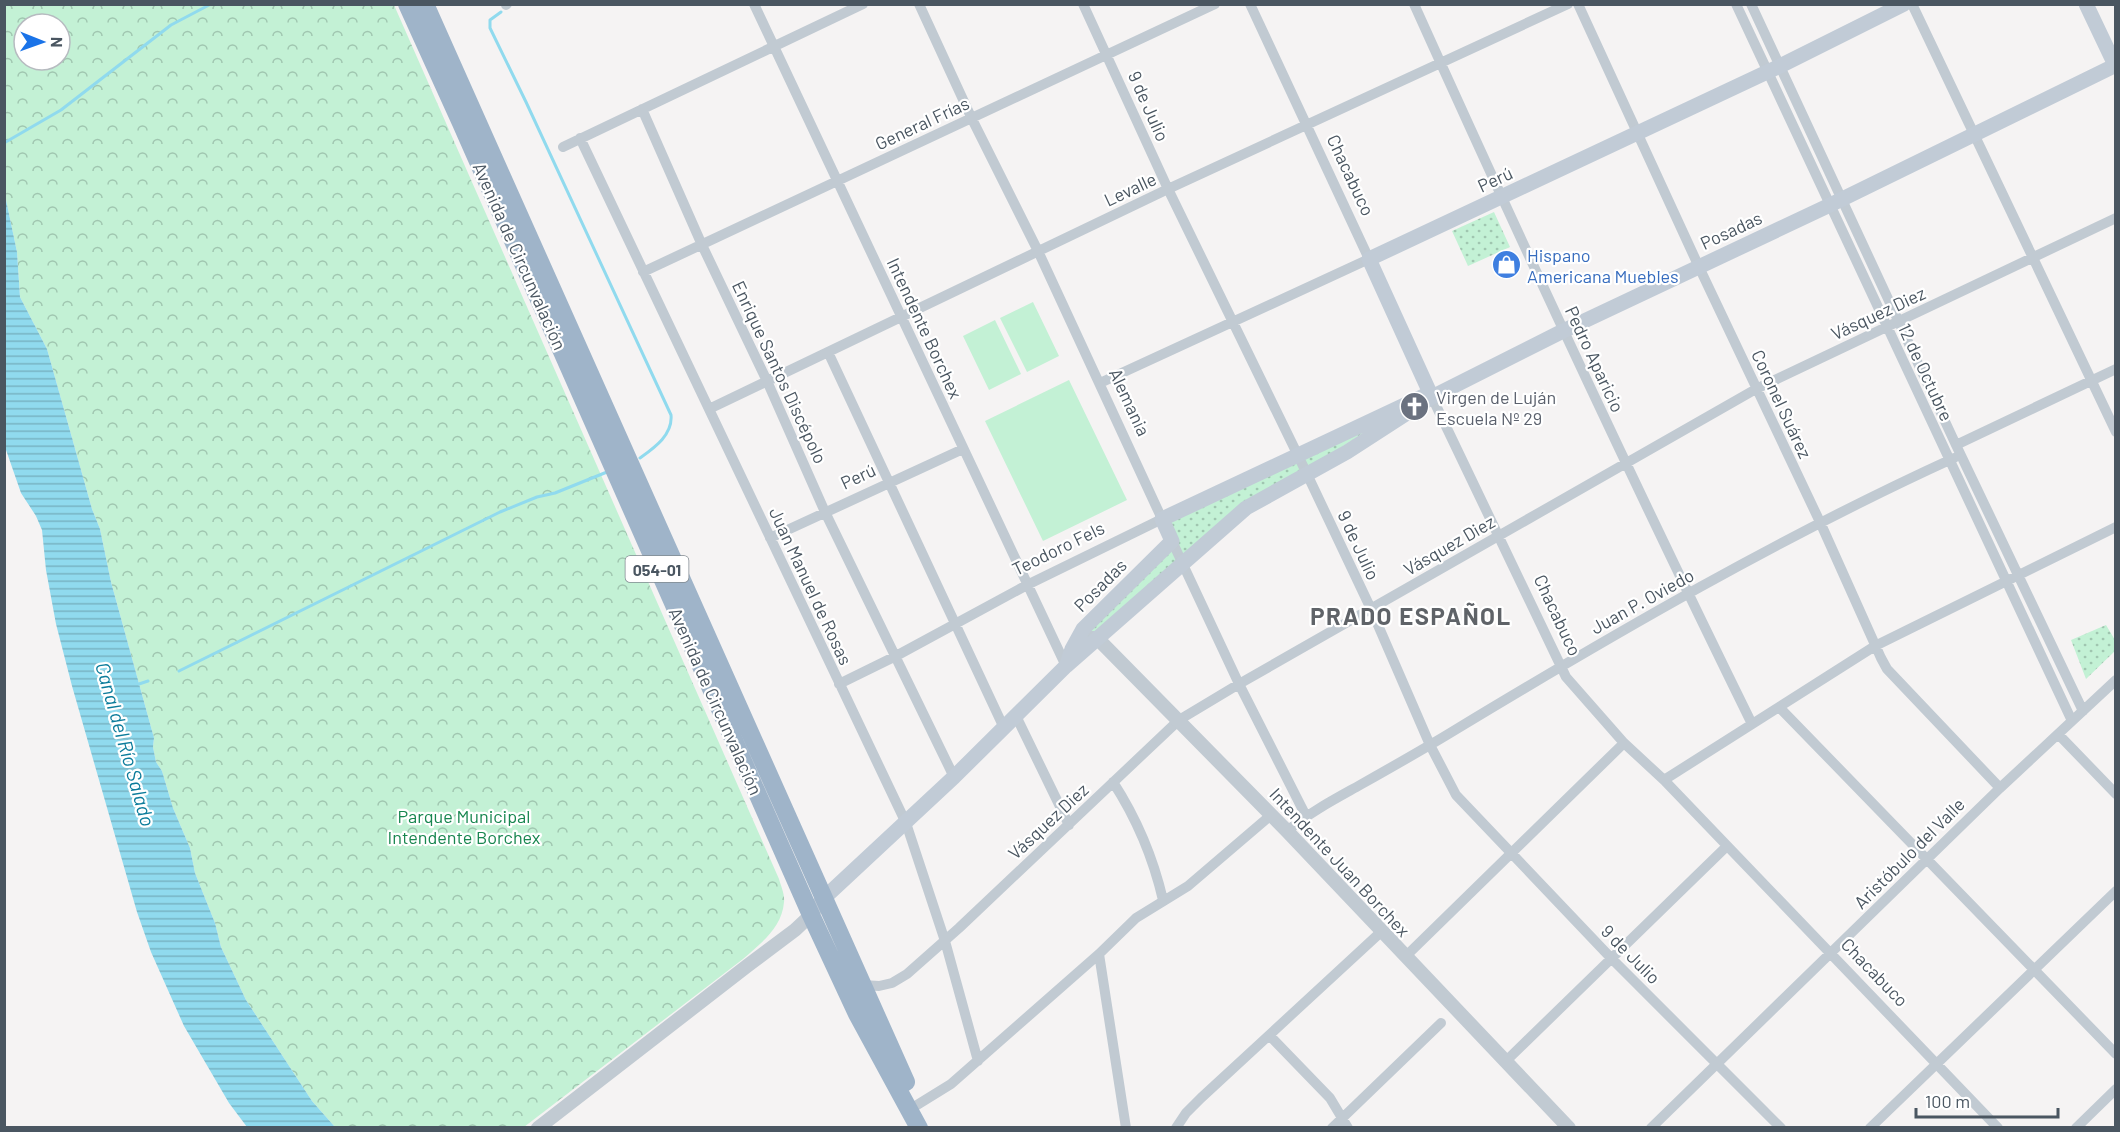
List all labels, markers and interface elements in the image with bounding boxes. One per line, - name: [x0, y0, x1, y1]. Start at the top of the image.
- north arrow: [12, 12, 72, 72]
- text: N: [48, 37, 67, 48]
- street label: 9 de Julio: [1124, 67, 1174, 145]
- street label: General Frías: [871, 92, 973, 154]
- street label: Chacabuco: [1323, 131, 1379, 219]
- street label: Avenida de Circunvalación: [469, 159, 571, 353]
- street label: Perú: [1474, 161, 1516, 197]
- street label: Levalle: [1100, 167, 1160, 211]
- street label: Posadas: [1697, 206, 1765, 254]
- place label: Hispano Americana Muebles: [1527, 244, 1679, 287]
- shop icon: Hispano Americana Muebles: [1490, 249, 1522, 281]
- street label: Intendente Borchex: [883, 254, 967, 402]
- street label: Enrique Santos Discépolo: [728, 277, 832, 467]
- street label: Vásquez Diez: [1827, 282, 1929, 344]
- street label: Pedro Aparicio: [1561, 302, 1629, 416]
- street label: 12 de Octubre: [1894, 320, 1958, 424]
- street label: Coronel Suárez: [1747, 346, 1817, 462]
- street label: Alemania: [1105, 365, 1155, 439]
- place label: Virgen de Luján Escuela Nº 29: [1436, 386, 1556, 429]
- church icon: Virgen de Luján Escuela Nº 29: [1399, 391, 1431, 423]
- street label: Perú: [837, 458, 879, 494]
- street label: Juan Manuel de Rosas: [765, 504, 857, 668]
- street label: 9 de Julio: [1333, 507, 1385, 583]
- street label: Vásquez Diez: [1399, 510, 1499, 580]
- street label: Teodoro Fels: [1008, 516, 1108, 580]
- street label: Posadas: [1069, 554, 1131, 616]
- road number: 054-01: [626, 556, 688, 582]
- street label: Juan P. Oviedo: [1586, 564, 1698, 638]
- street label: Chacabuco: [1530, 571, 1586, 659]
- district label: PRADO ESPAÑOL: [1310, 601, 1512, 630]
- street label: Avenida de Circunvalación: [665, 604, 767, 798]
- water label: Canal del Río Salado: [91, 659, 161, 829]
- street label: Vásquez Diez: [1003, 778, 1093, 864]
- street label: Intendente Juan Borchex: [1265, 783, 1415, 941]
- street label: Aristóbulo del Valle: [1849, 793, 1969, 913]
- park label: Parque Municipal Intendente Borchex: [388, 805, 541, 848]
- street label: 9 de Julio: [1597, 920, 1665, 988]
- street label: Chacabuco: [1837, 933, 1913, 1011]
- scale bar: [1916, 1081, 2058, 1119]
- text: 100 m: [1925, 1090, 1970, 1112]

